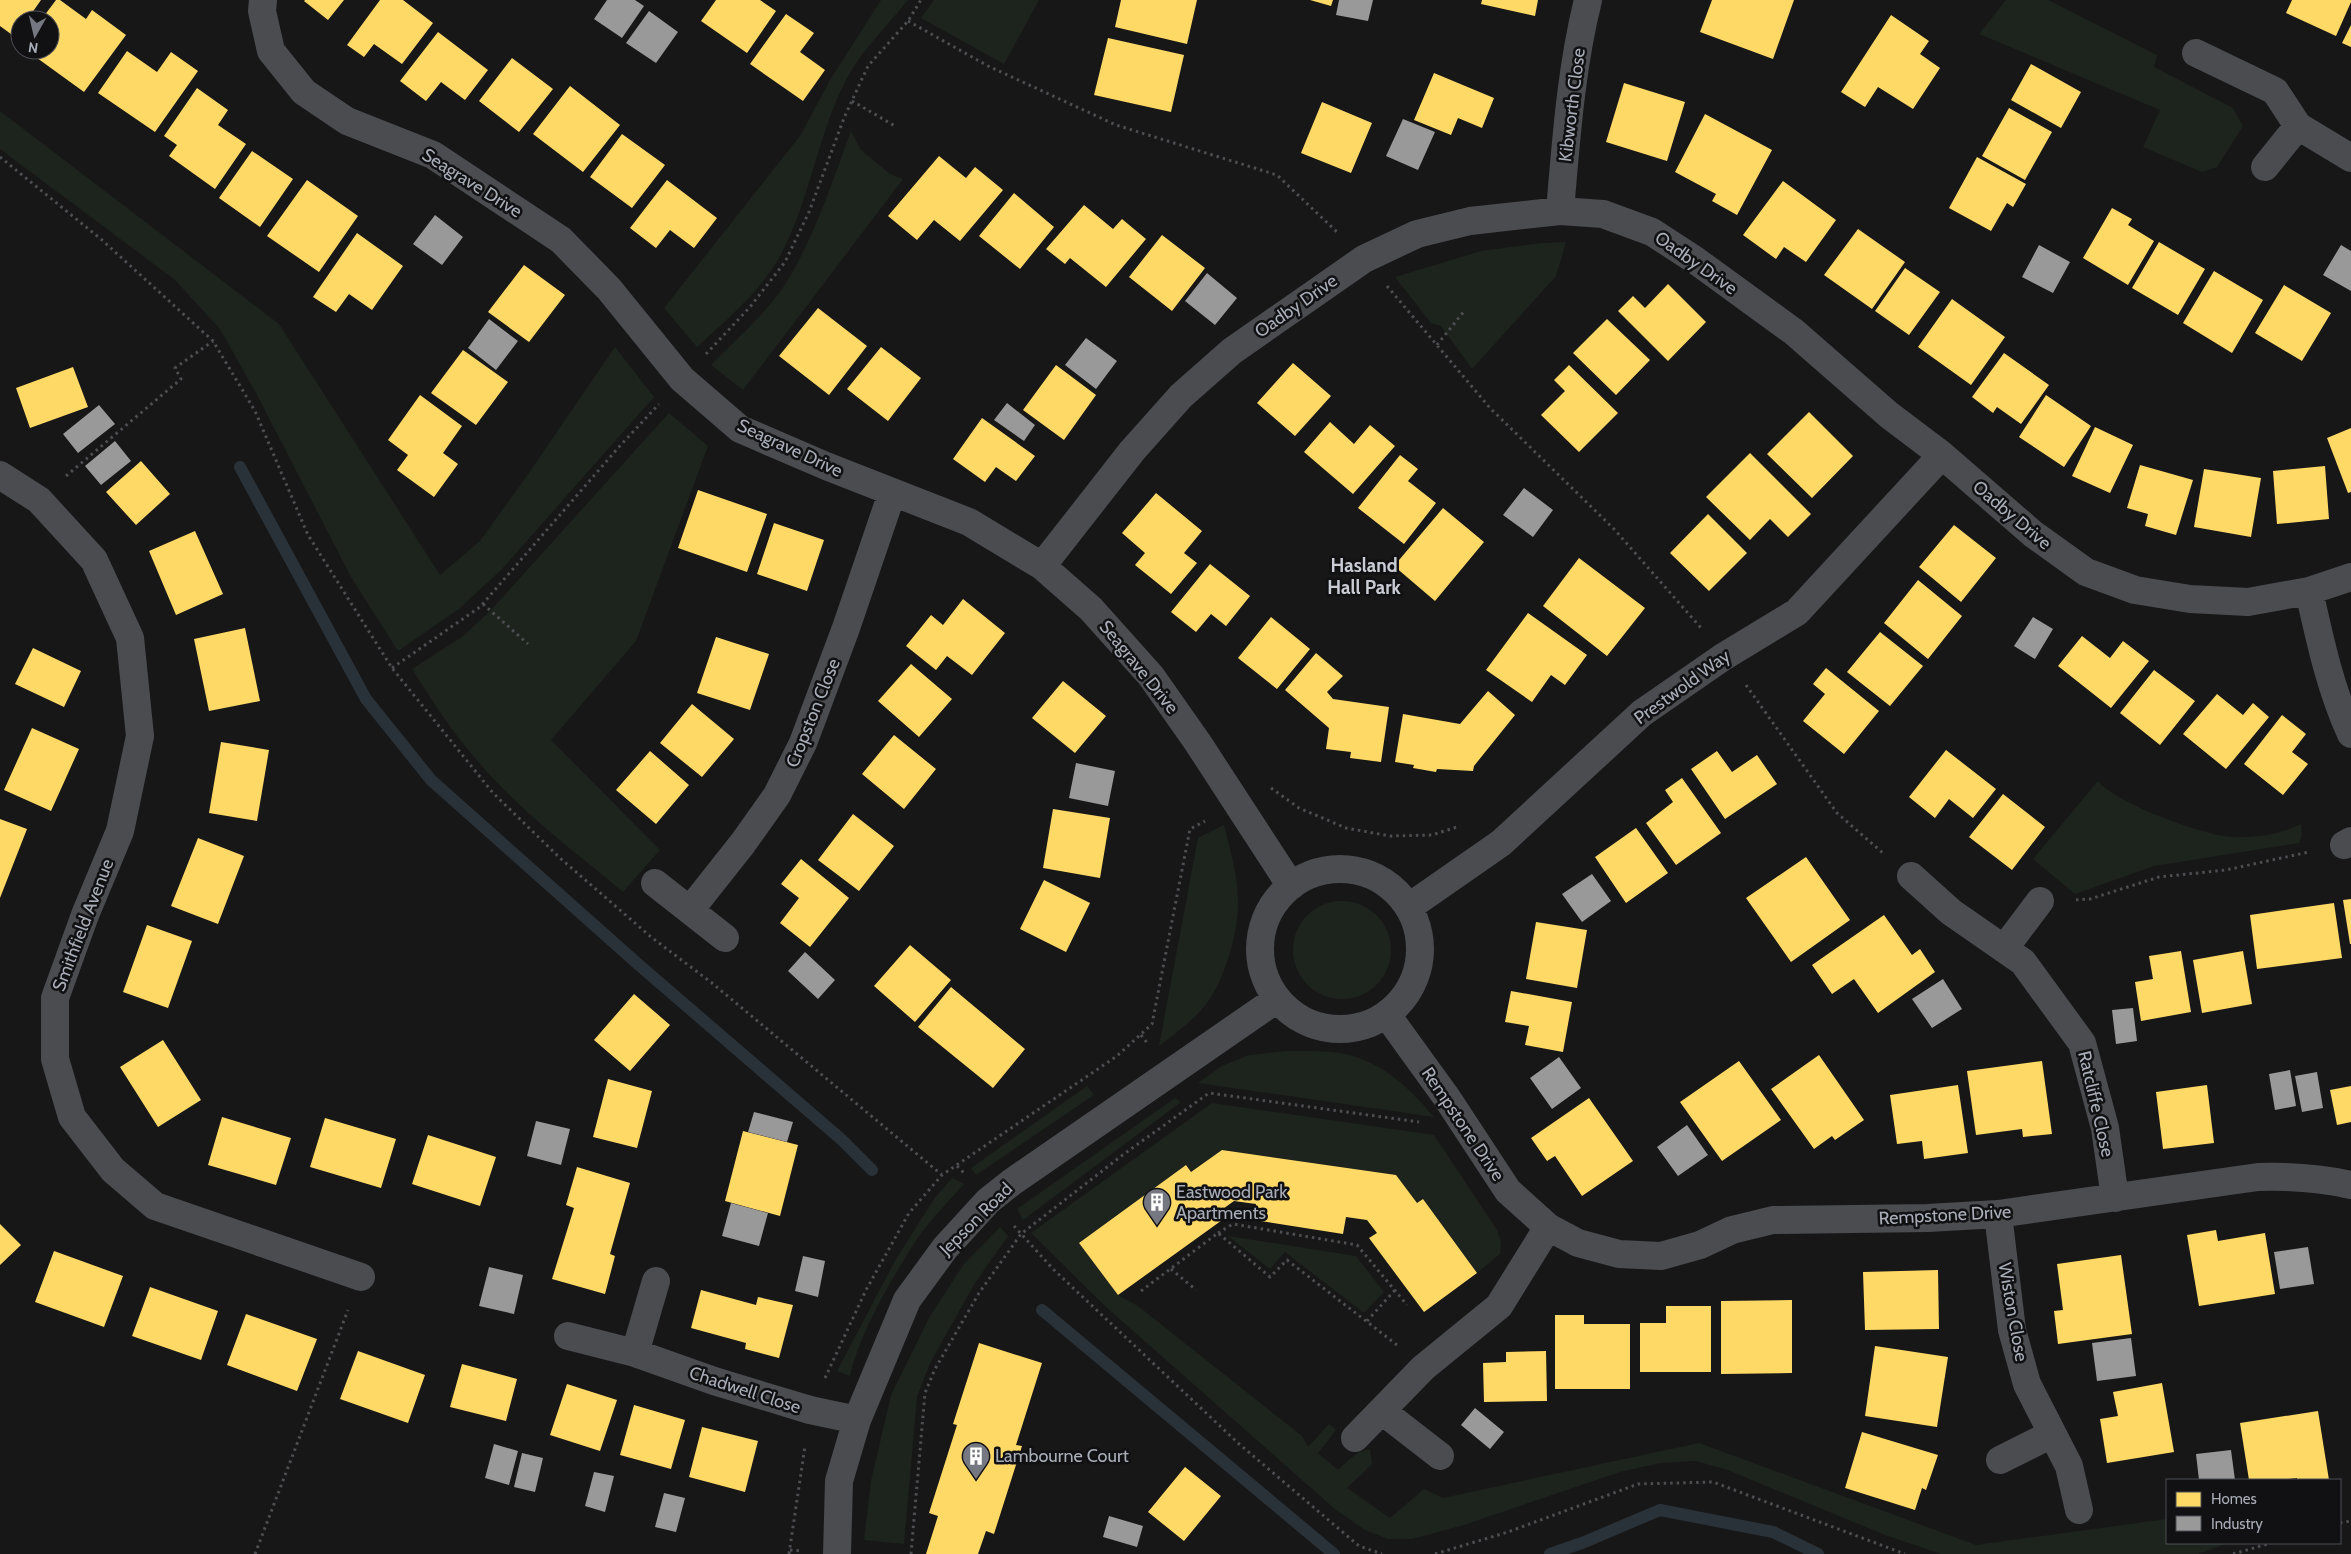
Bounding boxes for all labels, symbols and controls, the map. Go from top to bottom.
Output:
north arrow [10,10,60,60]
text: N [27,38,39,57]
street label: Kibworth Close [1554,47,1590,163]
street label: Seagrave Drive [418,144,526,222]
street label: Oadby Drive [1651,227,1741,299]
street label: Oadby Drive [1251,270,1341,342]
street label: Seagrave Drive [734,414,846,482]
street label: Oadby Drive [1968,476,2056,554]
district label: Hasland Hall Park [1327,554,1402,599]
street label: Seagrave Drive [1095,616,1183,718]
street label: Prestwold Way [1630,645,1734,729]
street label: Cropston Close [781,655,845,771]
street label: Smithfield Avenue [48,856,118,994]
street label: Ratcliffe Close [2073,1049,2119,1159]
street label: Rempstone Drive [1417,1063,1509,1185]
street label: Jepson Road [934,1178,1017,1261]
place label: Eastwood Park Apartments [1176,1181,1288,1224]
building icon: Eastwood Park Apartments [1142,1187,1172,1226]
street label: Rempstone Drive [1878,1201,2012,1229]
street label: Wiston Close [1993,1261,2033,1363]
street label: Chadwell Close [686,1362,804,1418]
building icon: Lambourne Court [961,1441,991,1480]
place label: Lambourne Court [995,1445,1129,1467]
legend [2166,1479,2341,1544]
text: Homes [2211,1490,2257,1508]
text: Industry [2211,1515,2263,1533]

